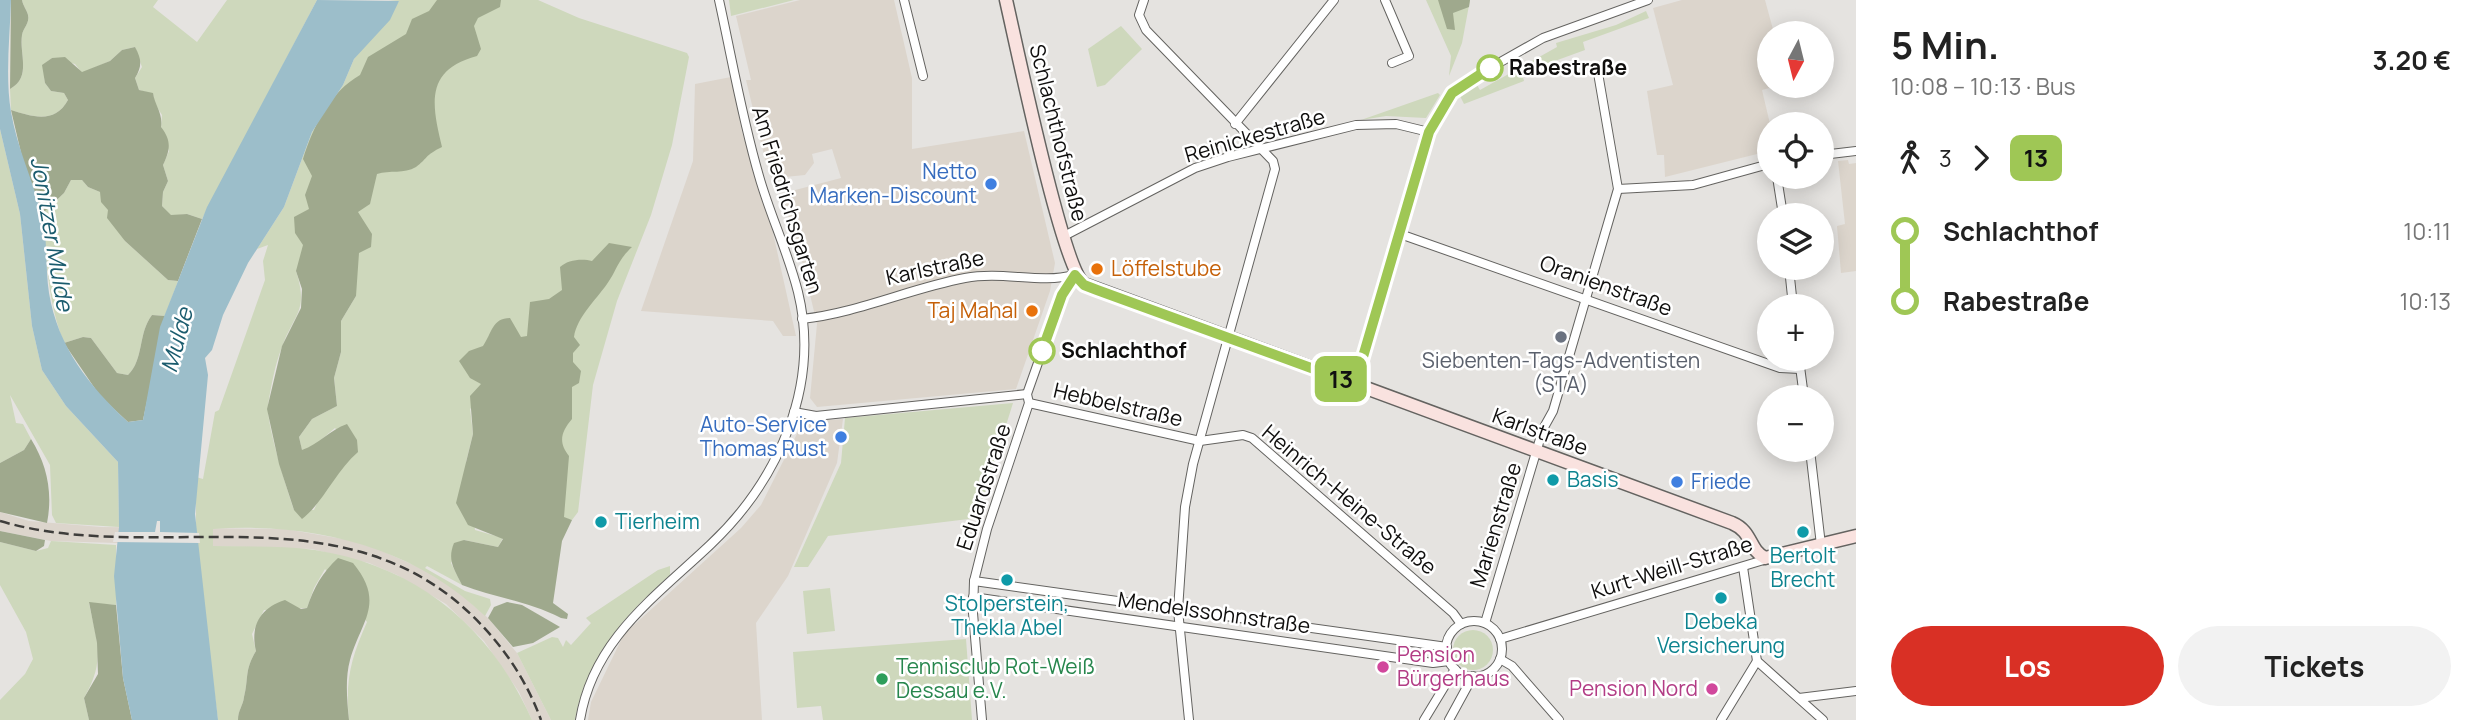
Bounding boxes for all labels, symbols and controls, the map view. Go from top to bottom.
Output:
text: 5 Min. [1891,18,1999,70]
north arrow [1757,21,1834,98]
map controls [1757,21,1834,462]
street label: Schlachthofstraße [1023,41,1095,224]
text: 3.20 € [2372,42,2451,78]
place label: Rabestraße [1509,53,1627,81]
marker: Rabestraße [1477,55,1503,81]
text: 10:08 – 10:13 · Bus [1891,70,2076,102]
street label: Am Friedrichsgarten [746,102,830,297]
street label: Reinickestraße [1181,102,1328,168]
button: locate [1757,112,1834,189]
icon: walk [1891,139,1929,177]
icon: forward [1962,139,2000,177]
text: 13 [2024,141,2048,174]
text: 3 [1939,142,1952,174]
water label: Jonitzer Mulde [24,154,83,315]
place label: Netto Marken-Discount [810,157,977,209]
marker: Netto Marken-Discount [983,176,999,192]
button: layers [1757,203,1834,280]
text: Schlachthof [1943,213,2098,249]
text: 10:11 [2403,215,2451,247]
street label: Karlstraße [883,243,986,291]
street label: Oranienstraße [1536,248,1676,322]
place label: Löffelstube [1111,254,1221,282]
marker: Löffelstube [1089,261,1105,277]
text: Rabestraße [1943,283,2089,319]
text: 10:13 [2399,285,2451,317]
button: + [1757,294,1834,371]
place label: Taj Mahal [927,296,1018,324]
water label: Mulde [152,302,200,375]
marker: Taj Mahal [1024,303,1040,319]
marker: Siebenten-Tags-Adventisten (STA) [1553,329,1569,345]
place label: Schlachthof [1061,336,1186,364]
marker: Schlachthof [1029,338,1055,364]
place label: Siebenten-Tags-Adventisten (STA) [1422,346,1700,398]
line badge: 13 [1310,356,1372,402]
text: 13 [1329,362,1353,395]
street label: Hebbelstraße [1051,376,1186,432]
button: − [1757,385,1834,462]
street label: Karlstraße [1489,401,1592,461]
place label: Auto-Service Thomas Rust [700,410,827,462]
street label: Heinrich-Heine-Straße [1257,418,1443,580]
street label: Eduardstraße [949,420,1017,554]
marker: Auto-Service Thomas Rust [833,429,849,445]
street label: Marienstraße [1463,459,1527,591]
place label: Basis [1567,465,1619,493]
place label: Friede [1691,467,1751,495]
marker: Basis [1545,472,1561,488]
marker: Friede [1669,474,1685,490]
place label: Tierheim [615,507,700,535]
marker: Tierheim [593,514,609,530]
marker: Bertolt Brecht [1795,524,1811,540]
street label: Kurt-Weill-Straße [1588,529,1756,605]
place label: Bertolt Brecht [1770,541,1836,593]
marker: Stolperstein, Thekla Abel [999,572,1015,588]
street label: Mendelssohnstraße [1116,585,1312,639]
place label: Stolperstein, Thekla Abel [945,589,1069,641]
marker: Debeka Versicherung [1713,590,1729,606]
place label: Debeka Versicherung [1657,607,1785,659]
button: Los [1891,626,2164,706]
button: Tickets [2178,626,2451,706]
place label: Pension Bürgerhaus [1397,640,1509,692]
place label: Tennisclub Rot-Weiß Dessau e.V. [896,652,1095,704]
marker: Pension Bürgerhaus [1375,659,1391,675]
marker: Tennisclub Rot-Weiß Dessau e.V. [874,671,890,687]
place label: Pension Nord [1569,674,1698,702]
marker: Pension Nord [1704,681,1720,697]

